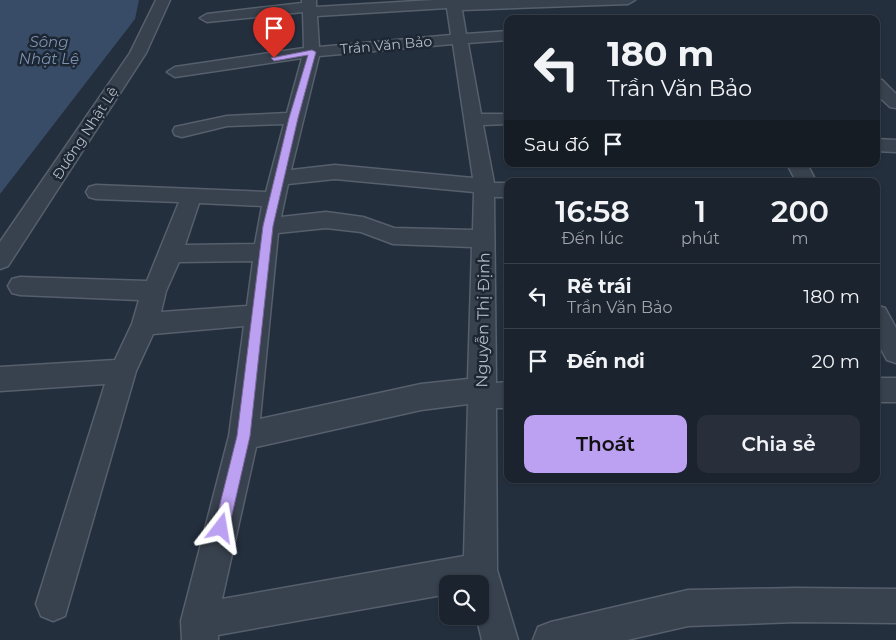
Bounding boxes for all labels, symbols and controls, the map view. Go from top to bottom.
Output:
pin [253,7,295,58]
icon: arrive [260,14,288,42]
water label: Sông Nhật Lệ [19,32,79,68]
street label: Trần Văn Bảo [339,32,433,58]
text: 180 m [607,32,714,75]
icon: left [524,35,589,100]
text: Trần Văn Bảo [607,75,752,102]
street label: Đường Nhật Lệ [48,83,122,183]
icon: arrive [599,130,627,158]
text: Sau đó [524,133,589,156]
text: 16:58 [555,193,630,230]
text: 1 [695,193,706,230]
text: 200 [771,193,829,230]
text: Đến lúc [561,229,623,248]
text: phút [681,229,720,248]
text: m [791,229,808,248]
street label: Nguyễn Thị Định [472,252,494,388]
text: Rẽ trái [567,275,632,298]
icon: left [524,282,552,310]
text: 180 m [803,285,860,308]
text: Trần Văn Bảo [567,298,672,317]
icon: arrive [524,347,552,375]
text: Đến nơi [567,350,645,373]
text: 20 m [812,350,860,373]
button: Thoát [524,415,687,473]
button: Chia sẻ [697,415,860,473]
position arrow [194,501,246,553]
map controls [439,575,489,625]
button: search [439,575,489,625]

